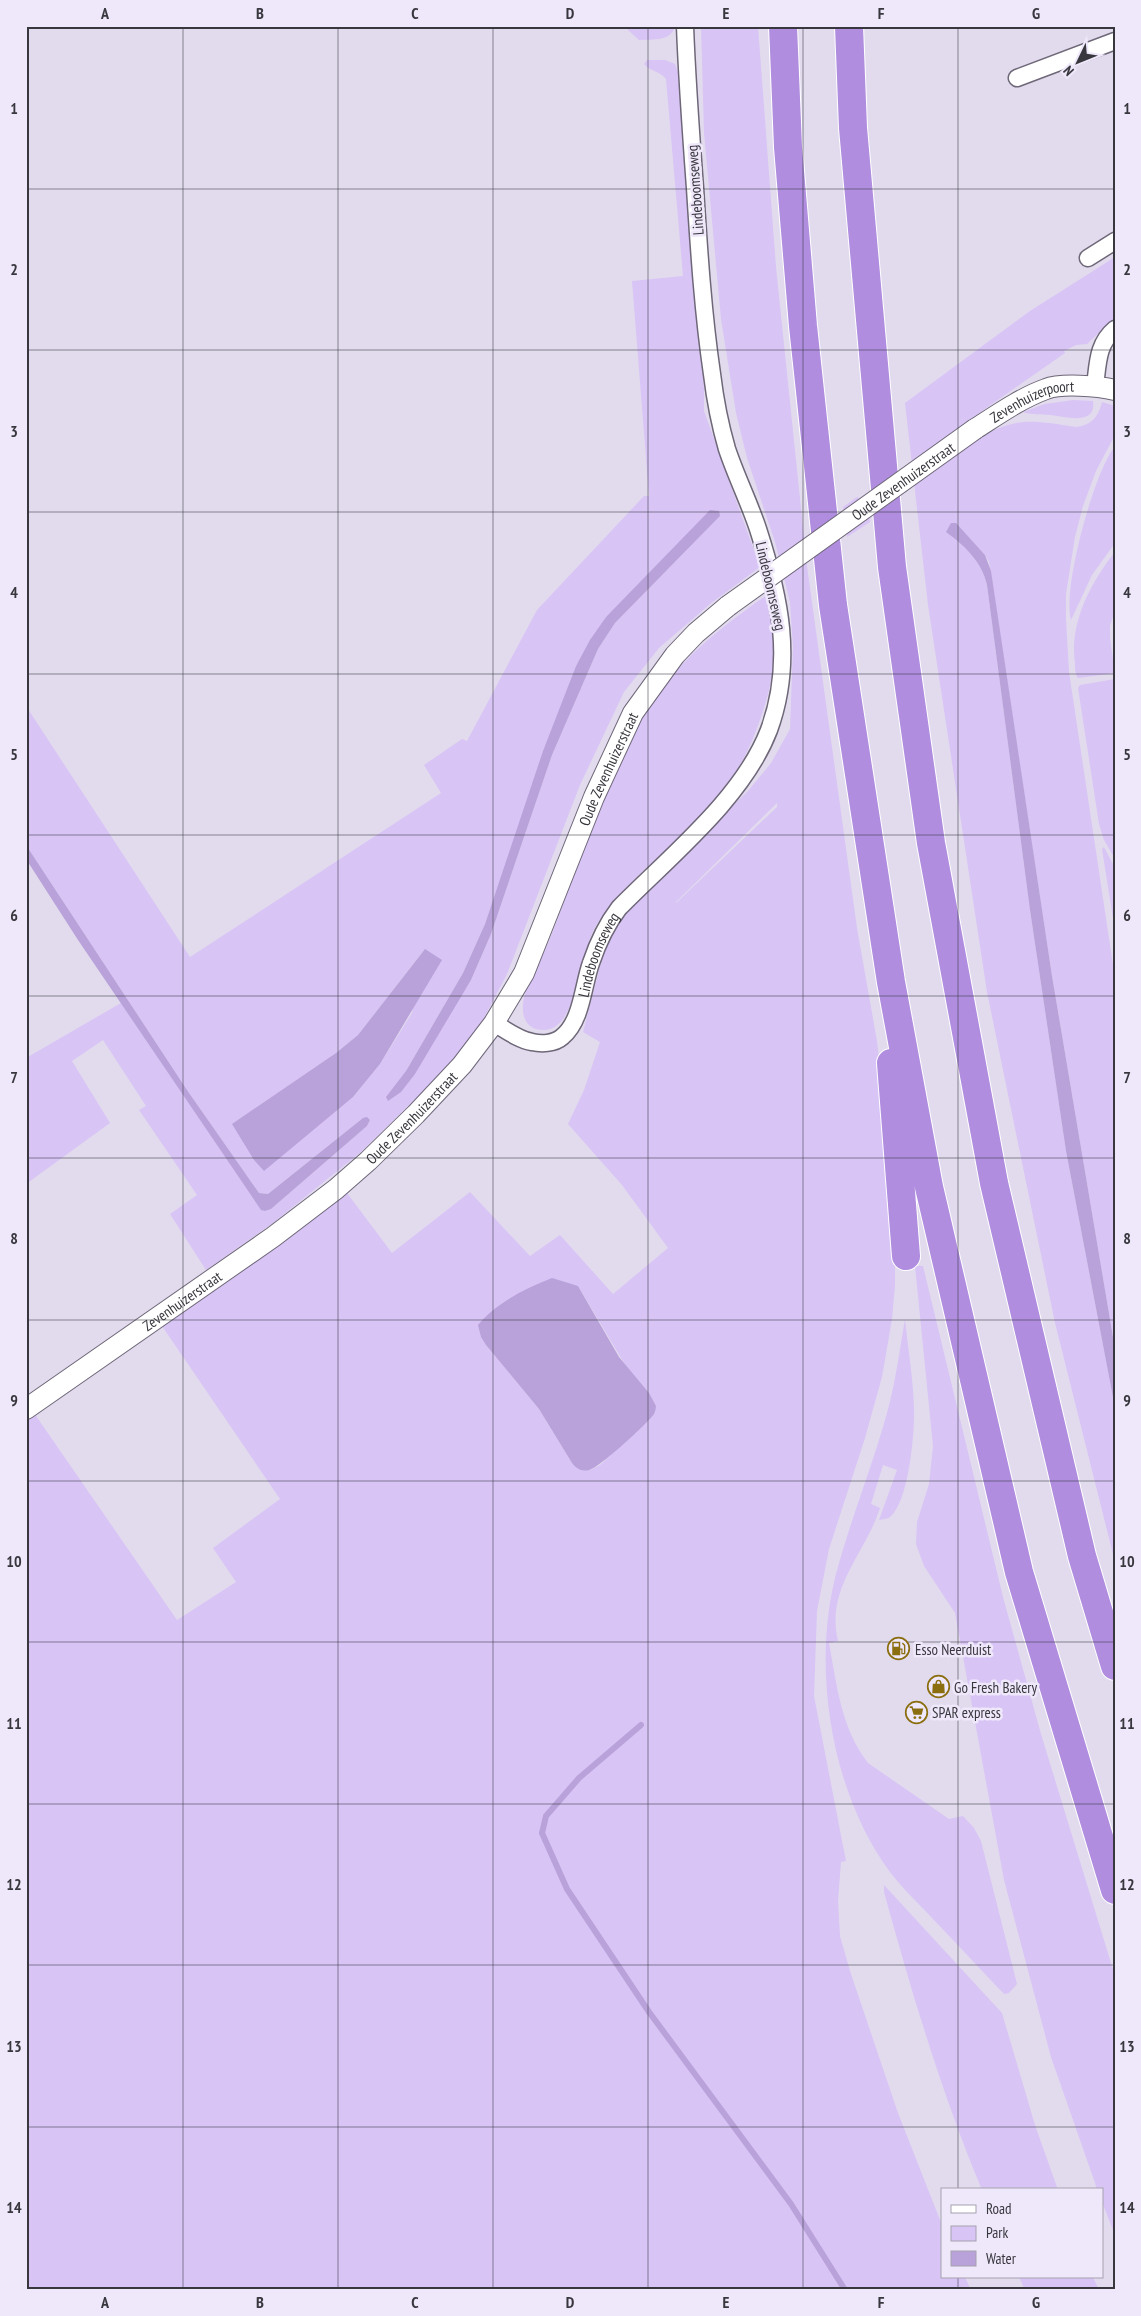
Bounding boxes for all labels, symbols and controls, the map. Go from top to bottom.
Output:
text: A [100,3,110,23]
text: B [256,3,264,23]
text: C [411,3,419,23]
text: D [566,3,575,23]
text: E [723,3,730,23]
text: F [878,3,885,23]
text: G [1032,3,1040,23]
north arrow [1054,38,1104,88]
text: N [1059,62,1078,80]
text: 1 [10,98,18,118]
text: 1 [1123,98,1131,118]
street label: Lindeboomseweg [682,144,708,236]
text: 2 [10,259,18,279]
text: 2 [1123,259,1131,279]
street label: Zevenhuizerpoort [986,376,1074,426]
text: 3 [10,421,18,441]
text: 3 [1123,421,1131,441]
street label: Oude Zevenhuizerstraat [847,437,958,524]
street label: Lindeboomseweg [752,540,790,632]
text: 4 [10,582,18,602]
text: 4 [1123,582,1131,602]
street label: Oude Zevenhuizerstraat [574,709,642,828]
text: 5 [10,744,18,764]
text: 5 [1123,744,1131,764]
text: 6 [10,905,18,925]
text: 6 [1123,905,1131,925]
street label: Lindeboomseweg [573,908,623,999]
text: 7 [10,1067,18,1087]
street label: Oude Zevenhuizerstraat [361,1067,461,1168]
text: 7 [1123,1067,1131,1087]
text: 8 [10,1228,18,1248]
text: 8 [1123,1228,1131,1248]
street label: Zevenhuizerstraat [139,1266,225,1335]
text: 9 [10,1390,18,1410]
text: 9 [1123,1390,1131,1410]
text: 10 [6,1551,22,1571]
text: 10 [1119,1551,1135,1571]
fuel station icon: Esso Neerduist [887,1637,911,1661]
place label: Esso Neerduist [915,1640,991,1659]
shop icon: Go Fresh Bakery [926,1675,950,1699]
place label: Go Fresh Bakery [954,1678,1037,1697]
supermarket icon: SPAR express [904,1700,928,1724]
place label: SPAR express [932,1703,1001,1722]
text: 11 [6,1713,22,1733]
text: 11 [1119,1713,1135,1733]
text: 12 [6,1874,22,1894]
text: 12 [1119,1874,1135,1894]
text: 13 [6,2036,22,2056]
text: 13 [1119,2036,1135,2056]
legend [941,2188,1104,2278]
text: 14 [6,2197,22,2217]
text: 14 [1119,2197,1135,2217]
text: Road [986,2199,1012,2218]
text: Park [986,2223,1008,2242]
text: Water [986,2249,1017,2268]
text: A [100,2292,110,2312]
text: B [256,2292,264,2312]
text: C [411,2292,419,2312]
text: D [566,2292,575,2312]
text: E [723,2292,730,2312]
text: F [878,2292,885,2312]
text: G [1032,2292,1040,2312]

